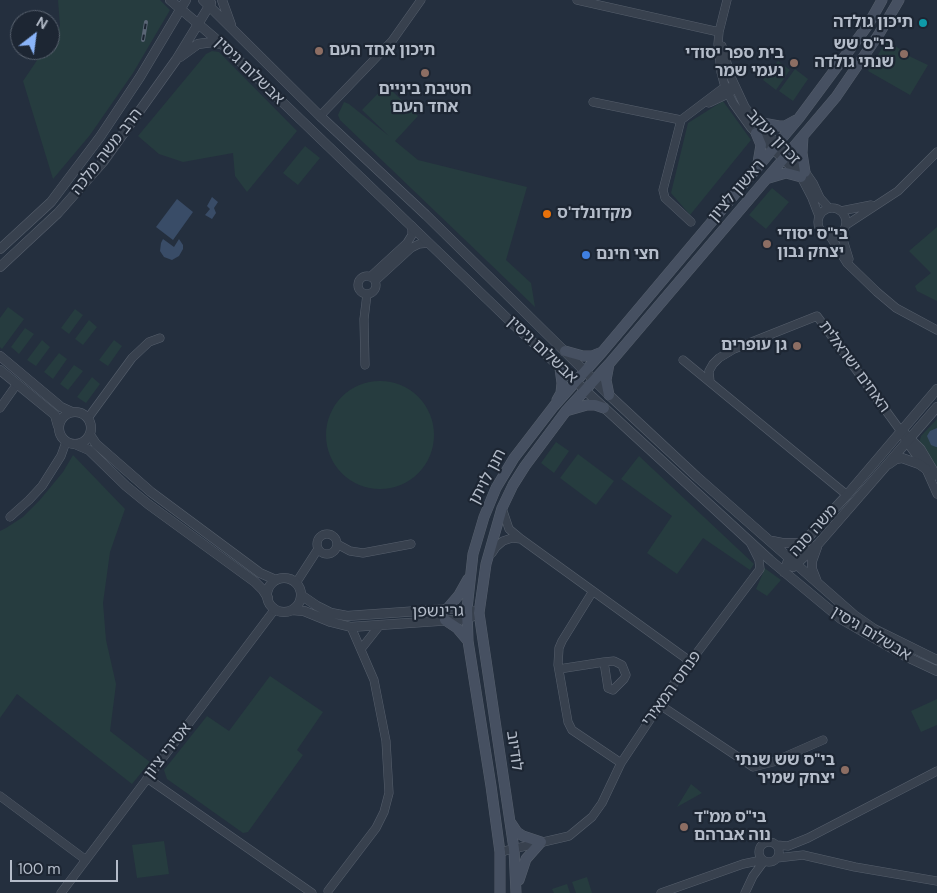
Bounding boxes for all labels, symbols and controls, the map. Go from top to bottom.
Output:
north arrow [10,10,60,60]
text: N [33,13,51,33]
place label: תיכון גולדה [833,13,913,33]
marker: תיכון גולדה [917,17,929,29]
street label: אבשלום גיסין [210,33,288,109]
place label: בי"ס שש שנתי גולדה [814,35,894,73]
place label: תיכון אחד העם [329,41,435,61]
place label: בית ספר יסודי נעמי שמר [685,44,784,82]
marker: תיכון אחד העם [313,45,325,57]
marker: בי"ס שש שנתי גולדה [898,48,910,60]
marker: בית ספר יסודי נעמי שמר [788,57,800,69]
marker: חטיבת ביניים אחד העם [419,67,431,79]
place label: חטיבת ביניים אחד העם [378,80,472,118]
street label: הרב משה מלכה [67,105,147,199]
street label: זכרון יעקב [742,105,804,169]
street label: ראשון לציון [705,156,769,226]
place label: מקדונלד'ס [557,204,632,224]
marker: מקדונלד'ס [541,208,553,220]
place label: בי"ס יסודי יצחק נבון [777,225,848,263]
marker: בי"ס יסודי יצחק נבון [761,238,773,250]
place label: חצי חינם [596,245,659,265]
marker: חצי חינם [580,249,592,261]
street label: אבשלום גיסין [503,312,581,388]
street label: האחים ישראלית [814,317,894,417]
place label: גן עופרים [721,336,787,356]
marker: גן עופרים [791,340,803,352]
street label: חנן לויתן [465,446,511,508]
street label: משה סנה [786,501,842,561]
street label: גרינשפן [412,602,464,622]
street label: אבשלום גיסין [828,603,914,665]
street label: פנחס המאירי [638,647,706,731]
street label: אסירי ציון [140,719,196,783]
street label: לודיוב [502,730,526,772]
place label: בי"ס שש שנתי יצחק שמיר [735,751,835,789]
marker: בי"ס שש שנתי יצחק שמיר [839,764,851,776]
place label: בי"ס ממ"ד נוה אברהם [694,808,771,846]
marker: בי"ס ממ"ד נוה אברהם [678,821,690,833]
scale bar [12,850,120,882]
text: 100 m [18,859,61,879]

